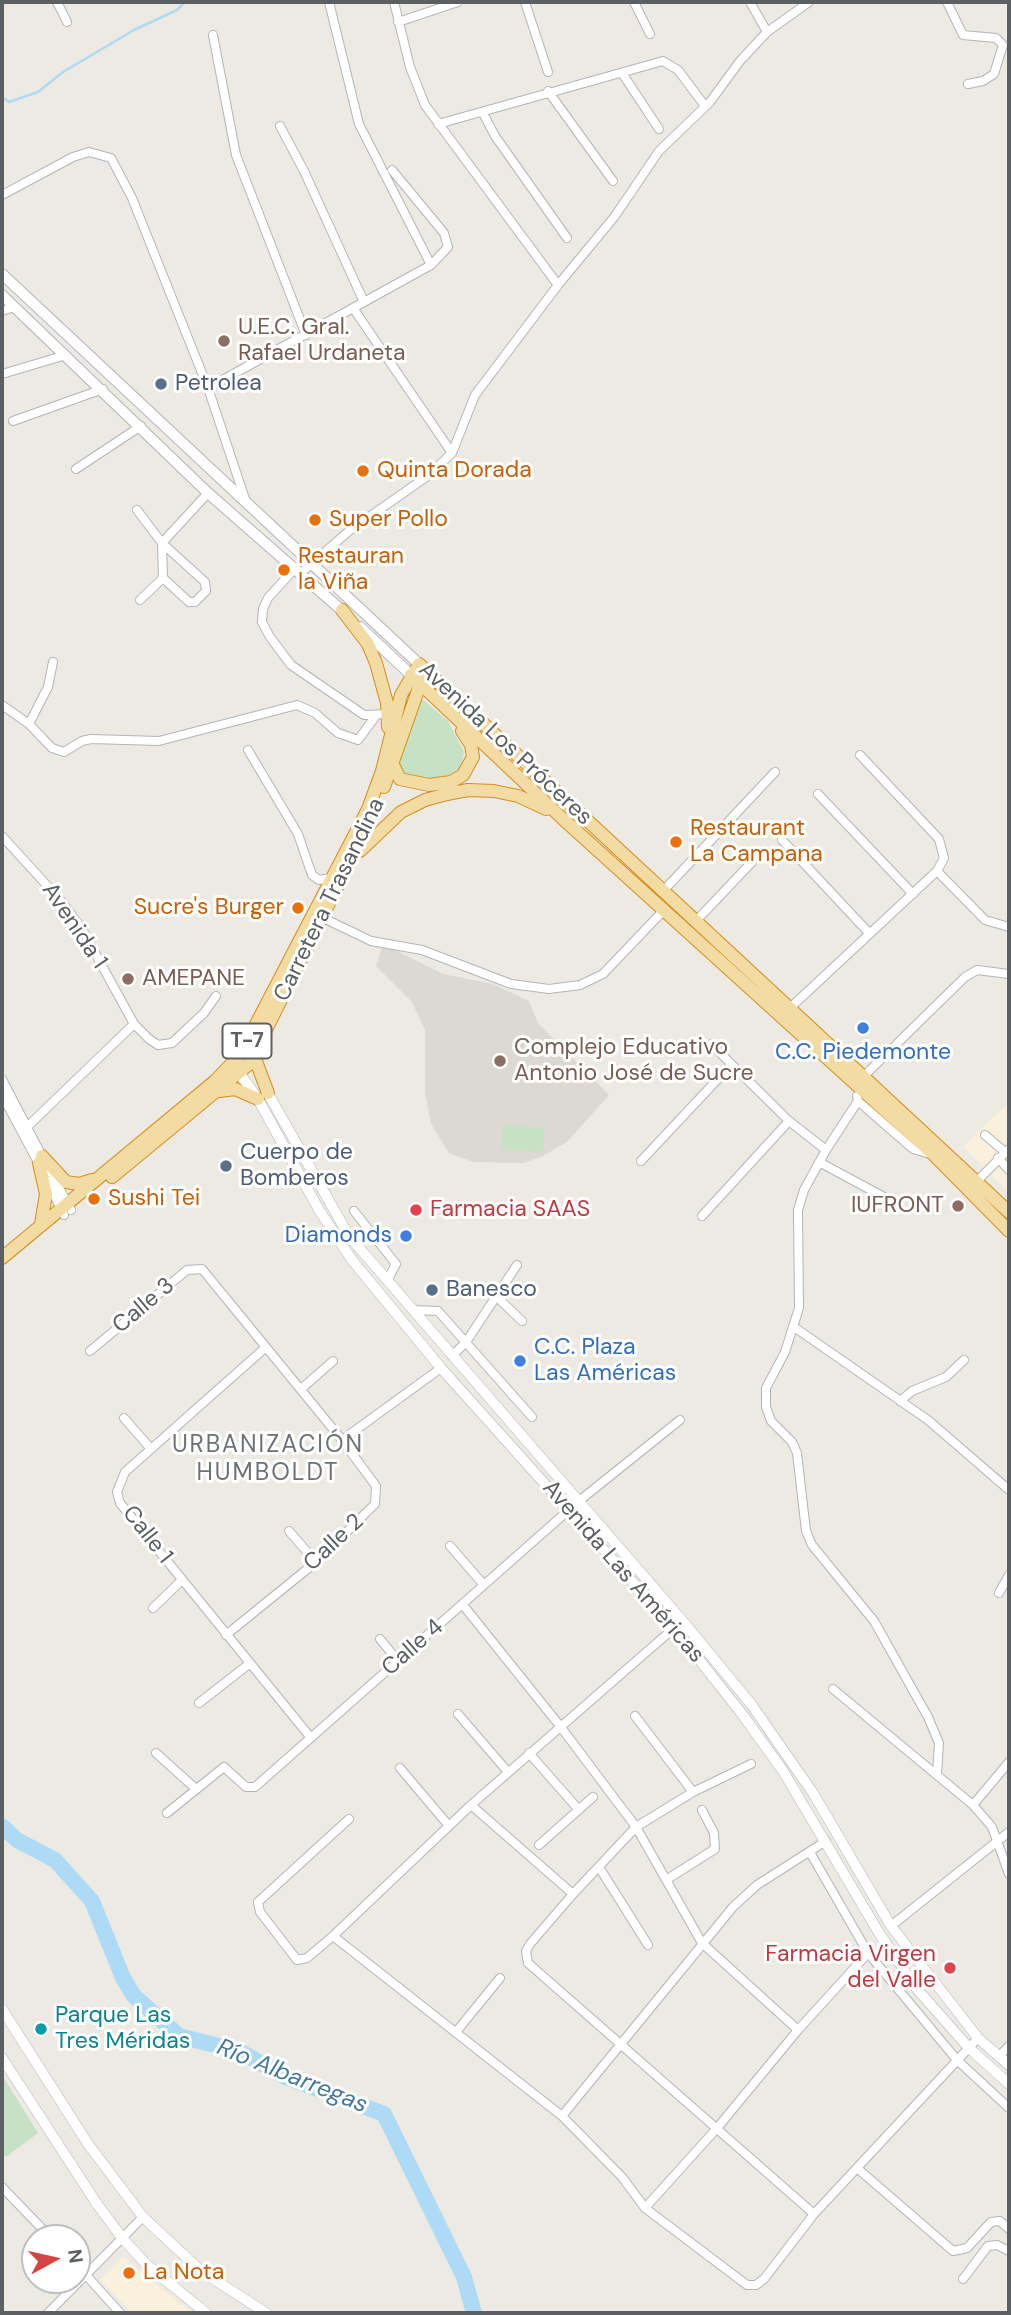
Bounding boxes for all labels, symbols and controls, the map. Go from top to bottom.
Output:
place label: U.E.C. Gral. Rafael Urdaneta [238,314,406,368]
marker: U.E.C. Gral. Rafael Urdaneta [216,333,232,349]
place label: Petrolea [175,370,262,398]
marker: Petrolea [153,376,169,392]
place label: Quinta Dorada [377,457,532,485]
marker: Quinta Dorada [355,463,371,479]
place label: Super Pollo [329,506,448,534]
marker: Super Pollo [307,512,323,528]
place label: Restauran la Viña [298,543,404,597]
marker: Restauran la Viña [276,562,292,578]
street label: Avenida Los Próceres [412,656,598,832]
street label: Carretera Trasandina [269,794,391,1006]
place label: Restaurant La Campana [690,815,823,869]
marker: Restaurant La Campana [668,834,684,850]
street label: Avenida 1 [35,878,113,974]
place label: Sucre's Burger [134,894,284,922]
marker: Sucre's Burger [290,900,306,916]
place label: AMEPANE [142,965,245,993]
marker: AMEPANE [120,971,136,987]
marker: C.C. Piedemonte [855,1020,871,1036]
road number: T-7 [222,1024,272,1058]
place label: Complejo Educativo Antonio José de Sucre [514,1034,754,1088]
place label: C.C. Piedemonte [775,1039,951,1067]
marker: Complejo Educativo Antonio José de Sucre [492,1053,508,1069]
place label: Cuerpo de Bomberos [240,1139,353,1193]
marker: Cuerpo de Bomberos [218,1158,234,1174]
place label: Sushi Tei [108,1185,200,1213]
marker: Sushi Tei [86,1191,102,1207]
place label: IUFRONT [851,1192,944,1220]
place label: Farmacia SAAS [430,1196,590,1224]
marker: IUFRONT [950,1198,966,1214]
marker: Farmacia SAAS [408,1202,424,1218]
place label: Diamonds [285,1222,392,1250]
marker: Diamonds [398,1228,414,1244]
street label: Calle 3 [108,1272,180,1340]
place label: Banesco [446,1276,537,1304]
marker: Banesco [424,1282,440,1298]
place label: C.C. Plaza Las Américas [534,1334,676,1388]
marker: C.C. Plaza Las Américas [512,1353,528,1369]
district label: URBANIZACIÓN HUMBOLDT [173,1432,363,1488]
street label: Avenida Las Américas [536,1475,710,1669]
street label: Calle 1 [116,1501,178,1569]
street label: Calle 2 [298,1508,370,1578]
street label: Calle 4 [377,1614,449,1682]
place label: Farmacia Virgen del Valle [765,1941,936,1995]
marker: Farmacia Virgen del Valle [942,1960,958,1976]
place label: Parque Las Tres Méridas [55,2002,190,2056]
marker: Parque Las Tres Méridas [33,2021,49,2037]
water label: Río Albarregas [212,2034,372,2120]
north arrow [21,2224,91,2294]
text: N [62,2248,89,2265]
place label: La Nota [143,2259,224,2287]
marker: La Nota [121,2265,137,2281]

